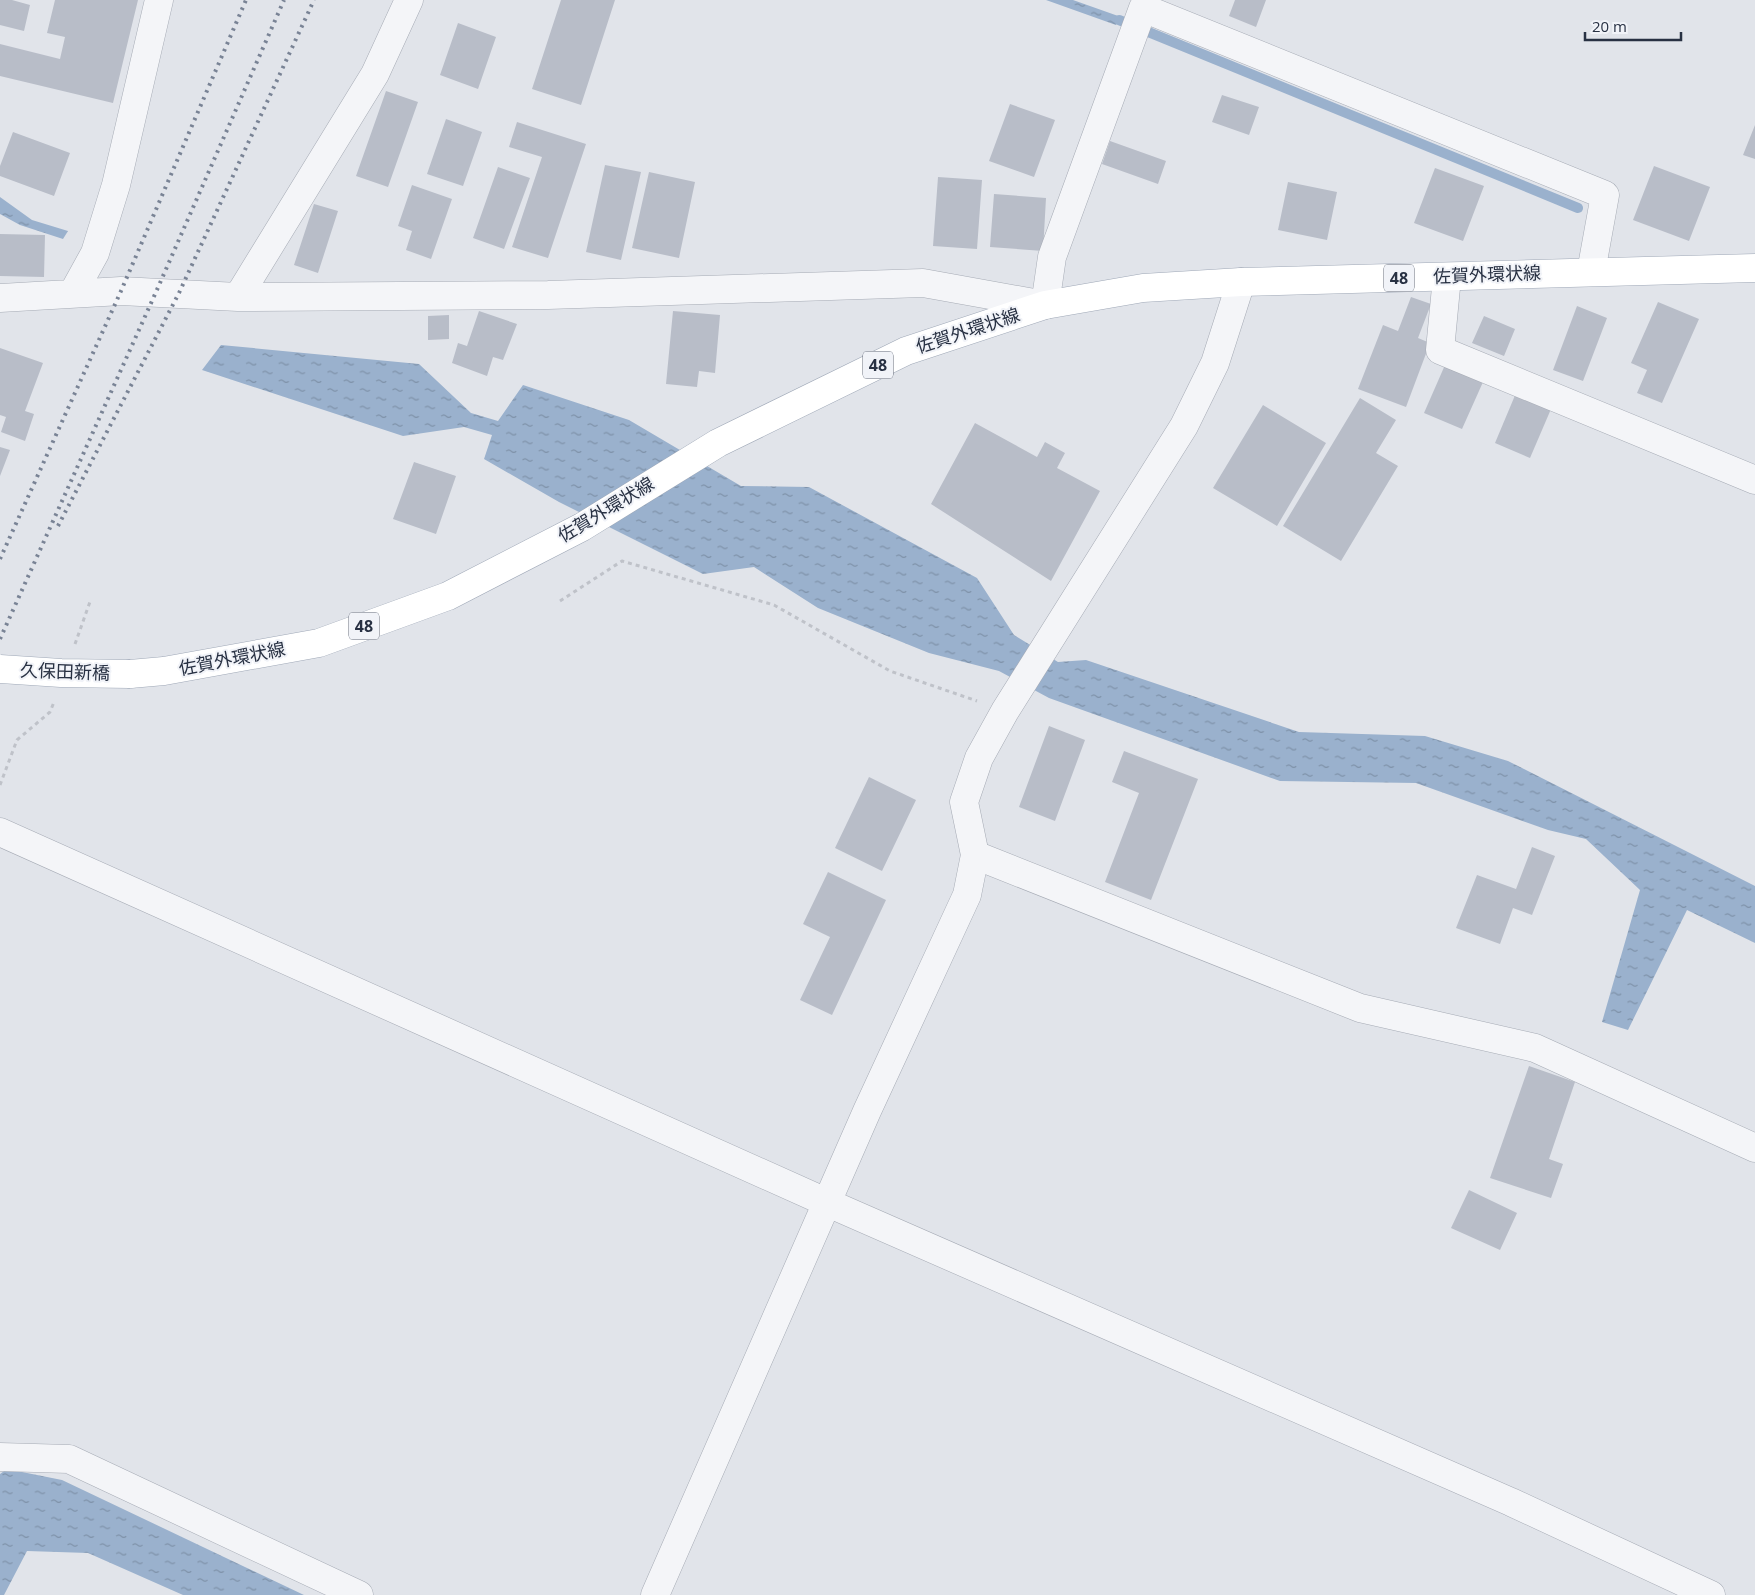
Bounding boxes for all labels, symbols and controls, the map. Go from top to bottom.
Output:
scale bar [1585,10,1681,42]
text: 20 m [1592,16,1627,36]
street label: 佐賀外環状線 [1433,260,1541,288]
road number: 48 [1384,264,1414,292]
street label: 佐賀外環状線 [913,302,1023,358]
road number: 48 [863,352,893,378]
street label: 佐賀外環状線 [553,471,658,547]
road number: 48 [349,612,379,640]
street label: 佐賀外環状線 [177,636,287,680]
street label: 久保田新橋 [20,657,110,685]

